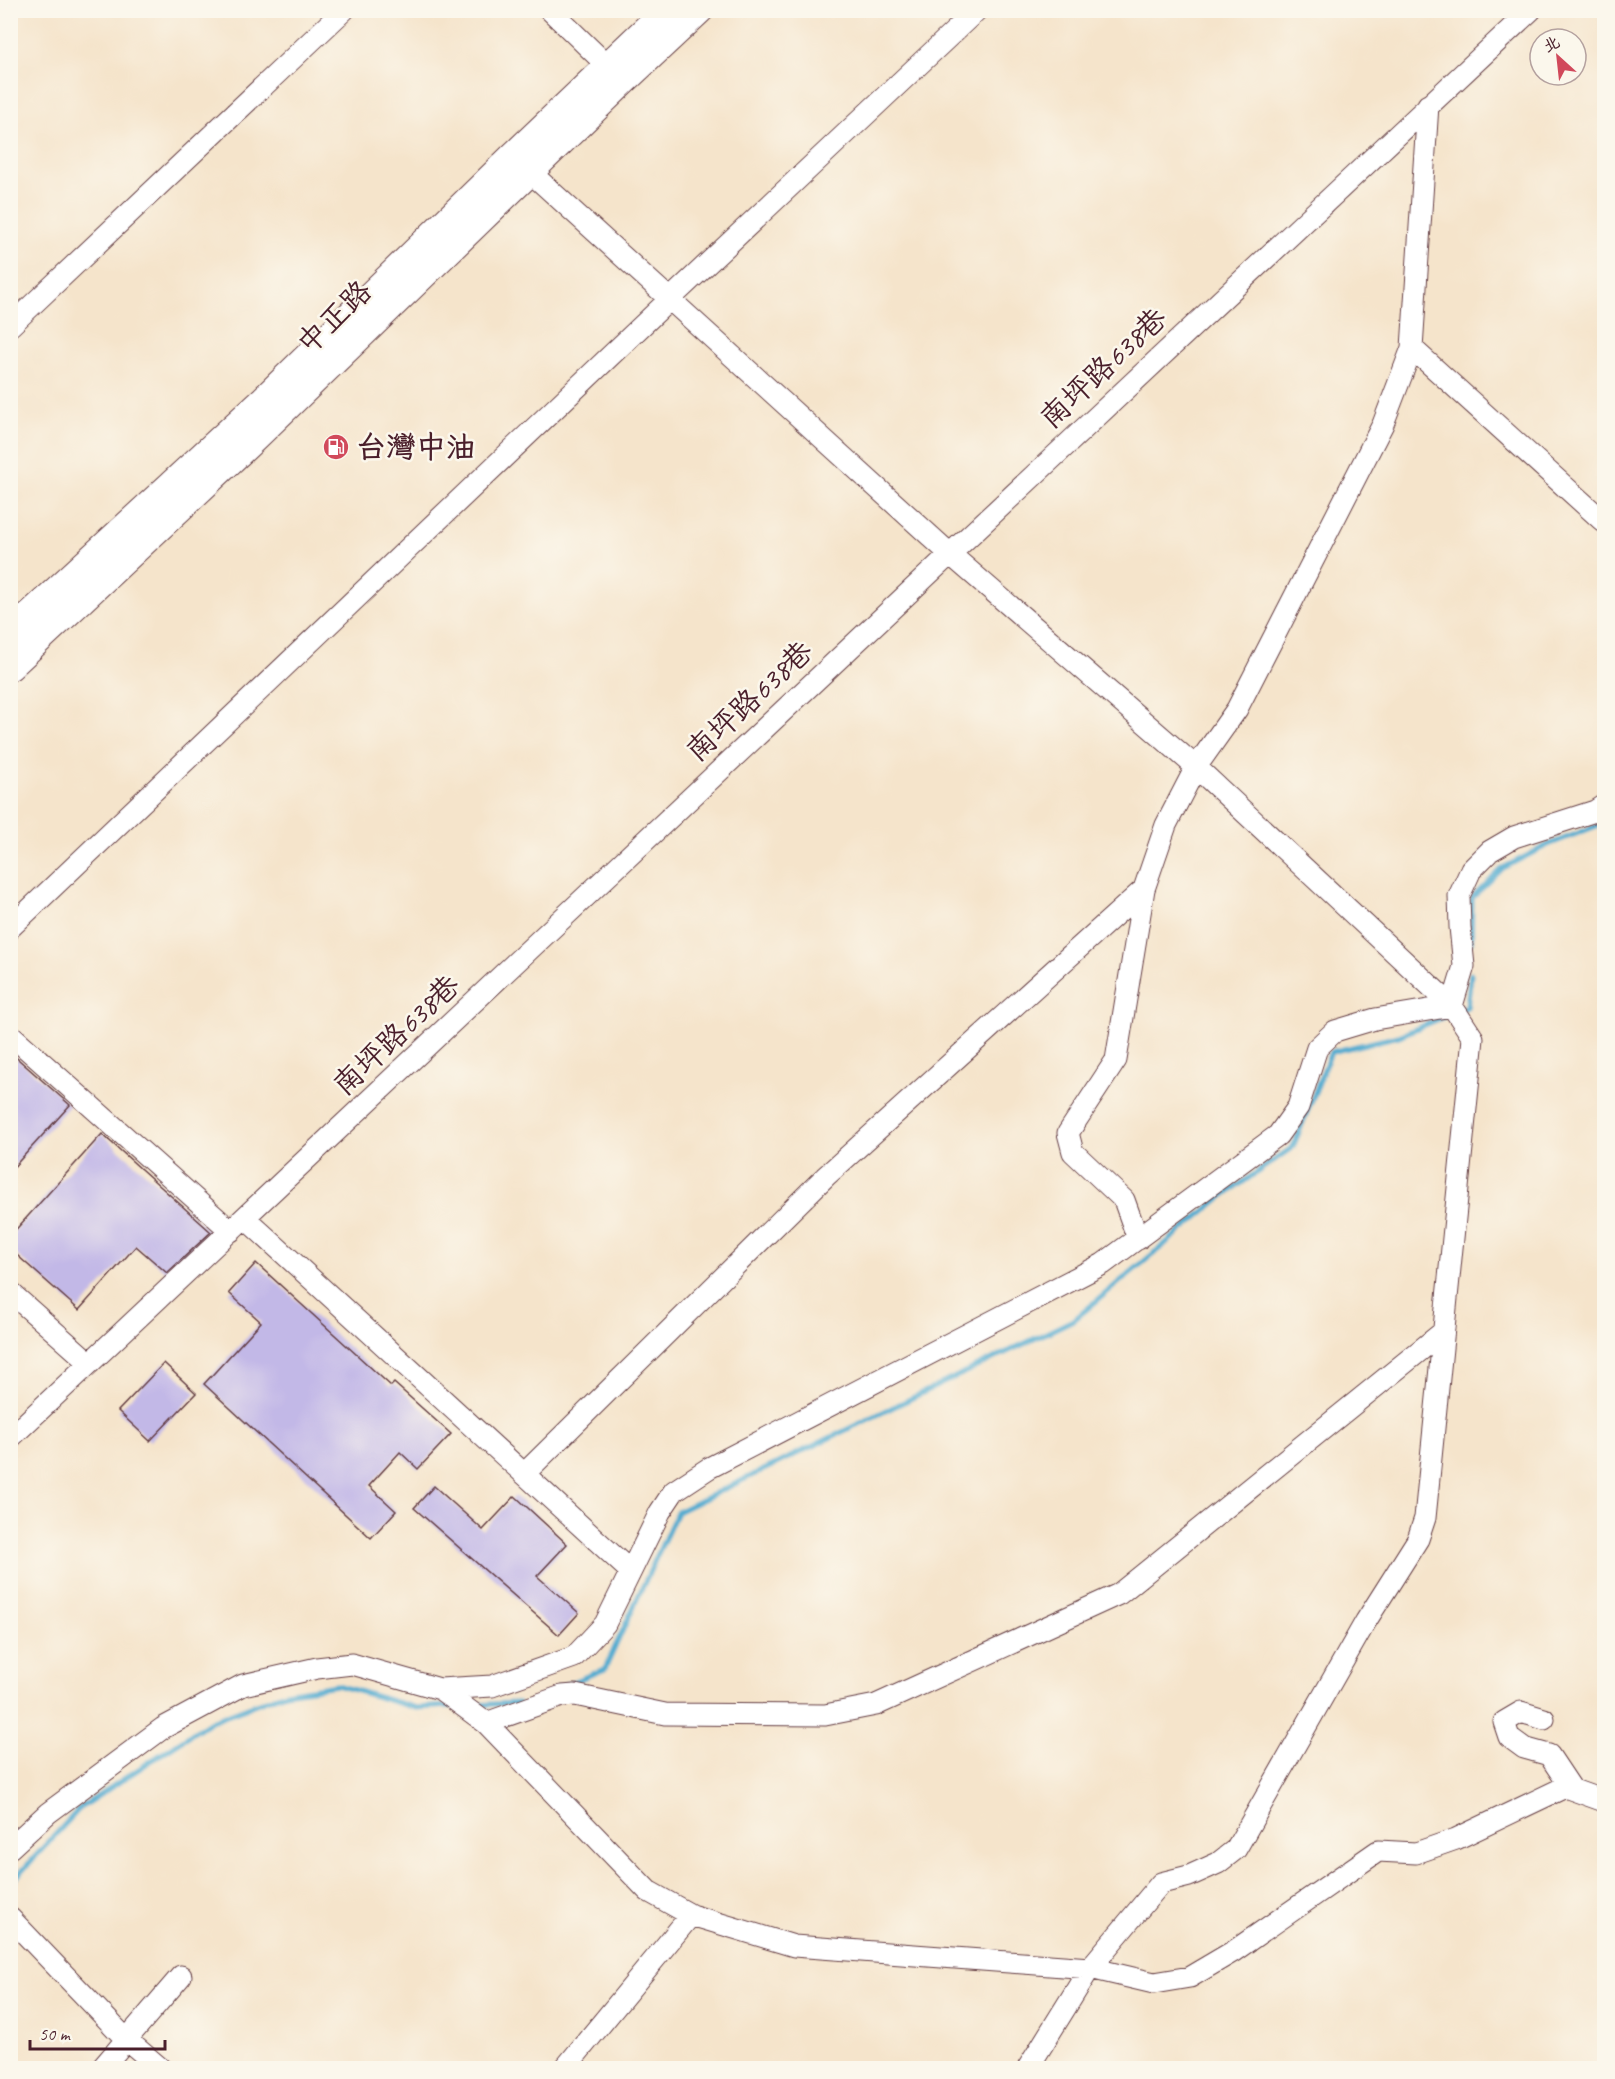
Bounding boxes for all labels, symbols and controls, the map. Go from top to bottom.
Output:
north arrow [1528,27,1588,87]
text: 北 [1540,32,1563,57]
street label: 中正路 [288,272,380,362]
street label: 南坪路638巷 [1031,299,1175,437]
place label: 台灣中油 [356,428,476,466]
fuel station icon: 台灣中油 [321,432,351,462]
street label: 南坪路638巷 [677,632,821,770]
street label: 南坪路638巷 [324,966,468,1104]
scale bar [30,2013,165,2051]
text: 50 m [39,2023,72,2045]

